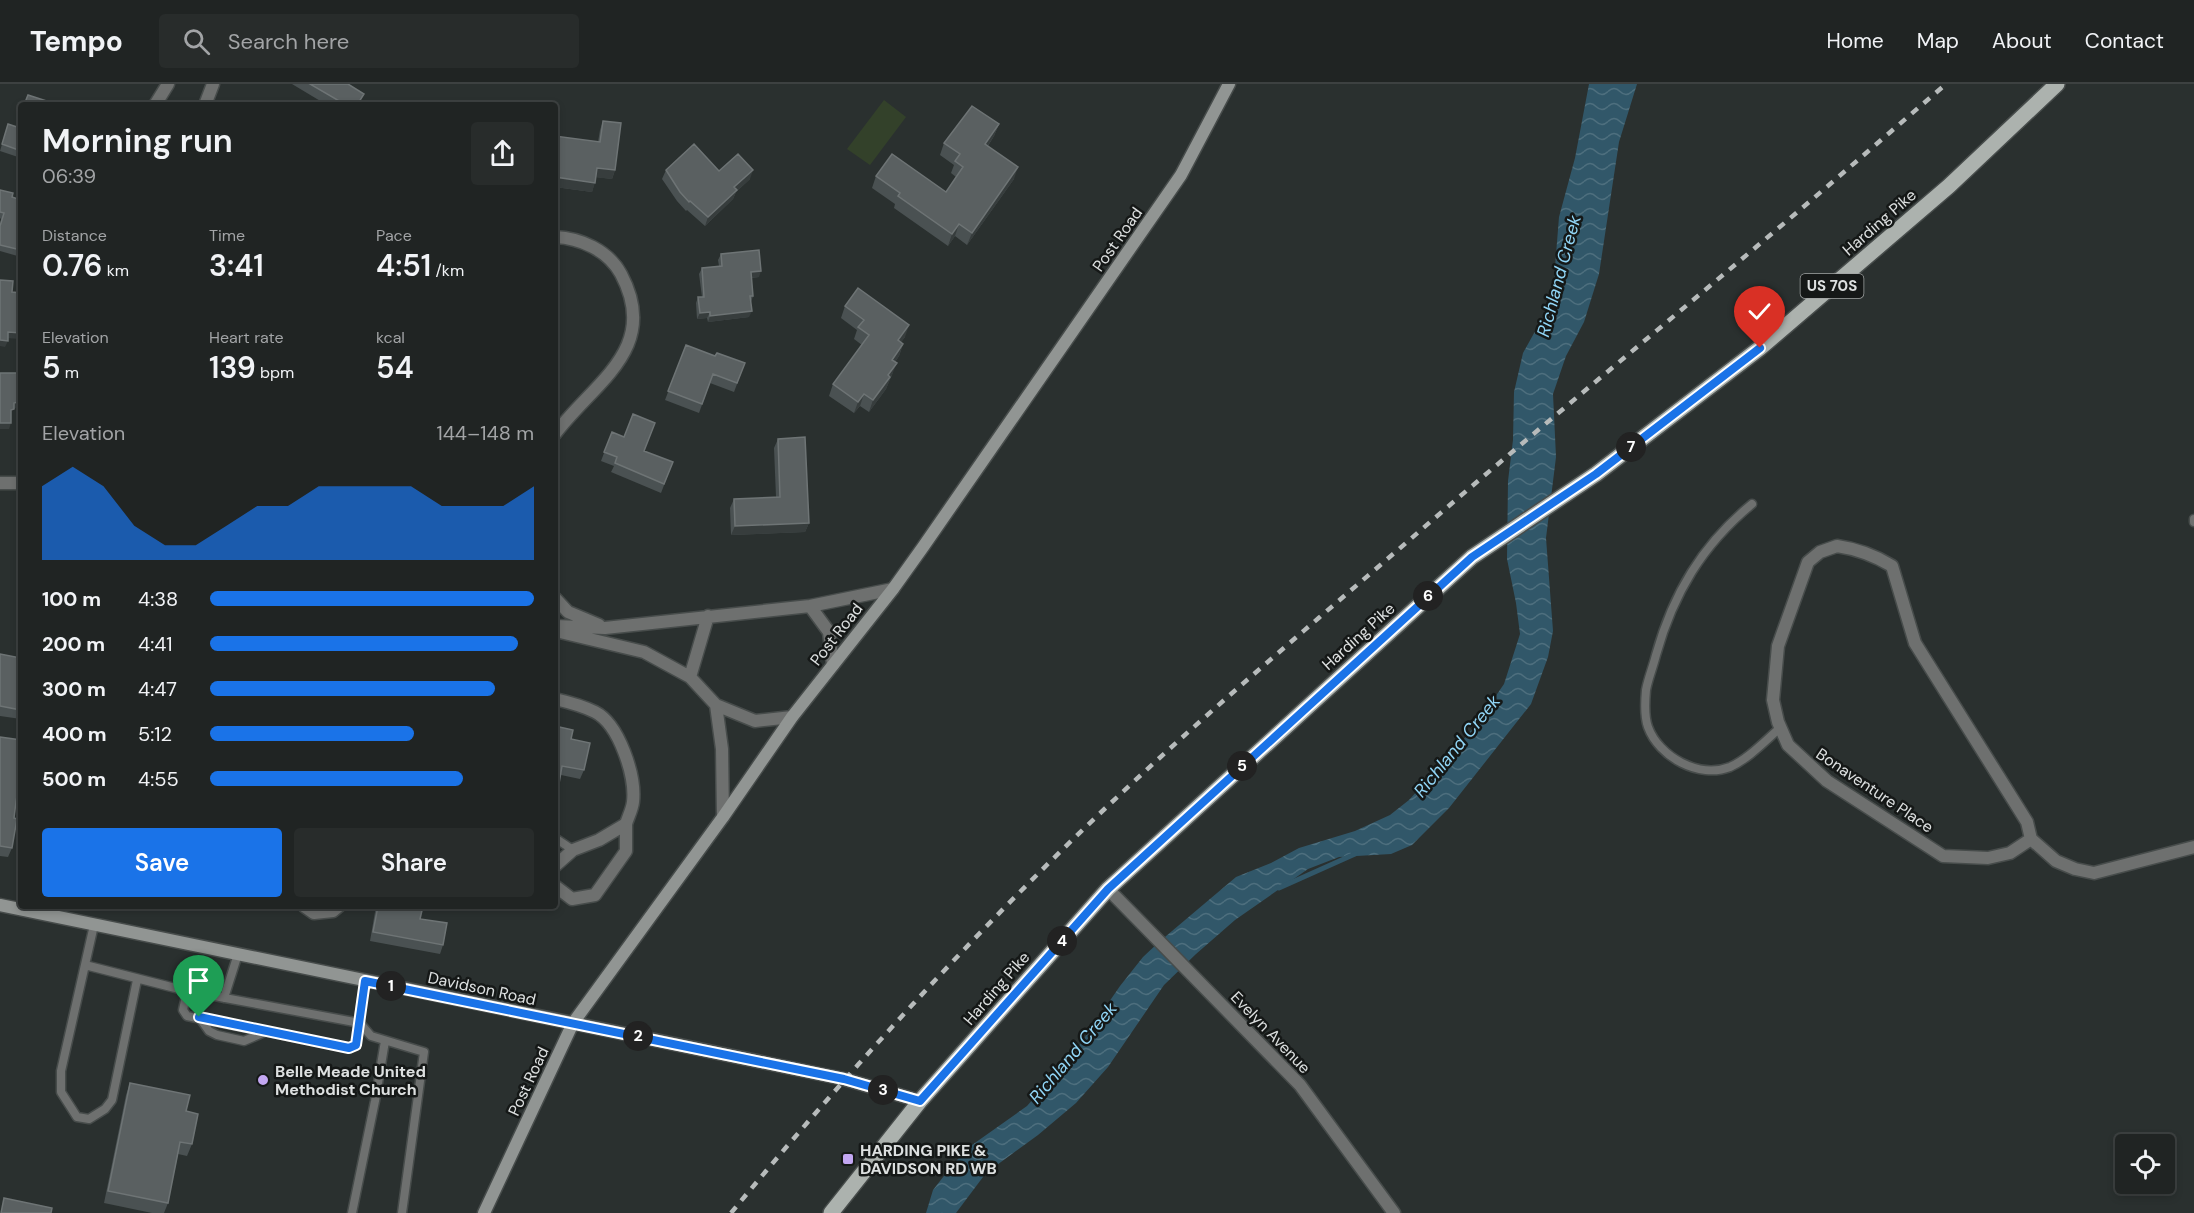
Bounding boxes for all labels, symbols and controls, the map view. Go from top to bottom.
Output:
search box [159,14,579,68]
text: Tempo [30,23,123,60]
icon: search [180,25,213,58]
text: Search here [228,27,349,56]
text: Home [1826,27,1884,55]
text: Map [1917,27,1959,55]
text: About [1992,27,2052,55]
text: Contact [2085,27,2164,55]
text: Morning run [42,119,233,162]
button: share [471,122,534,185]
text: 06:39 [42,163,96,189]
street label: Harding Pike [1838,185,1921,260]
street label: Post Road [1088,203,1147,276]
water label: Richland Creek [1531,212,1587,340]
text: Distance [42,225,107,246]
text: Time [209,225,245,246]
text: Pace [376,225,412,246]
text: 0.76 [42,246,103,285]
text: 3:41 [209,246,264,285]
text: 4:51 [376,246,431,285]
text: km [103,260,129,281]
text: /km [431,260,464,281]
road number: US 70S [1800,274,1864,298]
pin [1734,286,1785,348]
icon: check [1743,295,1776,328]
text: Elevation [42,327,109,348]
text: Heart rate [209,327,284,348]
text: kcal [376,327,405,348]
text: 5 [42,348,61,387]
text: 139 [209,348,256,387]
text: 54 [376,348,414,387]
text: m [61,362,79,383]
text: bpm [256,362,294,383]
text: Elevation [42,420,125,446]
text: 144–148 m [436,420,534,446]
pin: 7 [1616,432,1646,462]
text: 7 [1627,436,1635,457]
pin: 6 [1413,581,1443,611]
text: 6 [1423,585,1433,606]
text: 100 m [42,586,101,612]
text: 4:38 [138,586,178,612]
street label: Harding Pike [1317,598,1399,675]
street label: Post Road [805,599,867,670]
text: 200 m [42,631,105,657]
text: 4:41 [138,631,173,657]
text: 300 m [42,676,106,702]
text: 4:47 [138,676,177,702]
water label: Richland Creek [1408,689,1506,802]
text: 400 m [42,721,107,747]
text: 5:12 [138,721,172,747]
street label: Bonaventure Place [1812,743,1937,837]
pin: 5 [1227,751,1257,781]
text: 5 [1237,755,1247,776]
text: 500 m [42,766,106,792]
text: 4:55 [138,766,179,792]
button: Save [42,828,282,897]
button: Share [294,828,534,897]
pin: 4 [1047,926,1077,956]
text: 4 [1057,930,1067,951]
street label: Harding Pike [959,947,1034,1030]
pin [173,955,224,1017]
icon: arrive [182,964,215,997]
street label: Davidson Road [426,967,538,1010]
pin: 1 [376,971,406,1001]
text: 1 [388,975,394,996]
street label: Evelyn Avenue [1226,987,1315,1078]
water label: Richland Creek [1023,997,1123,1109]
pin: 2 [623,1021,653,1051]
text: 2 [633,1025,643,1046]
street label: Post Road [503,1043,554,1119]
place label: Belle Meade United Methodist Church [275,1061,426,1100]
marker: Belle Meade United Methodist Church [256,1073,270,1087]
pin: 3 [868,1075,898,1105]
text: 3 [878,1079,888,1100]
map controls [2115,1134,2175,1194]
button: locate [2115,1134,2175,1194]
place label: HARDING PIKE & DAVIDSON RD WB [860,1140,997,1179]
marker: HARDING PIKE & DAVIDSON RD WB [841,1152,855,1166]

